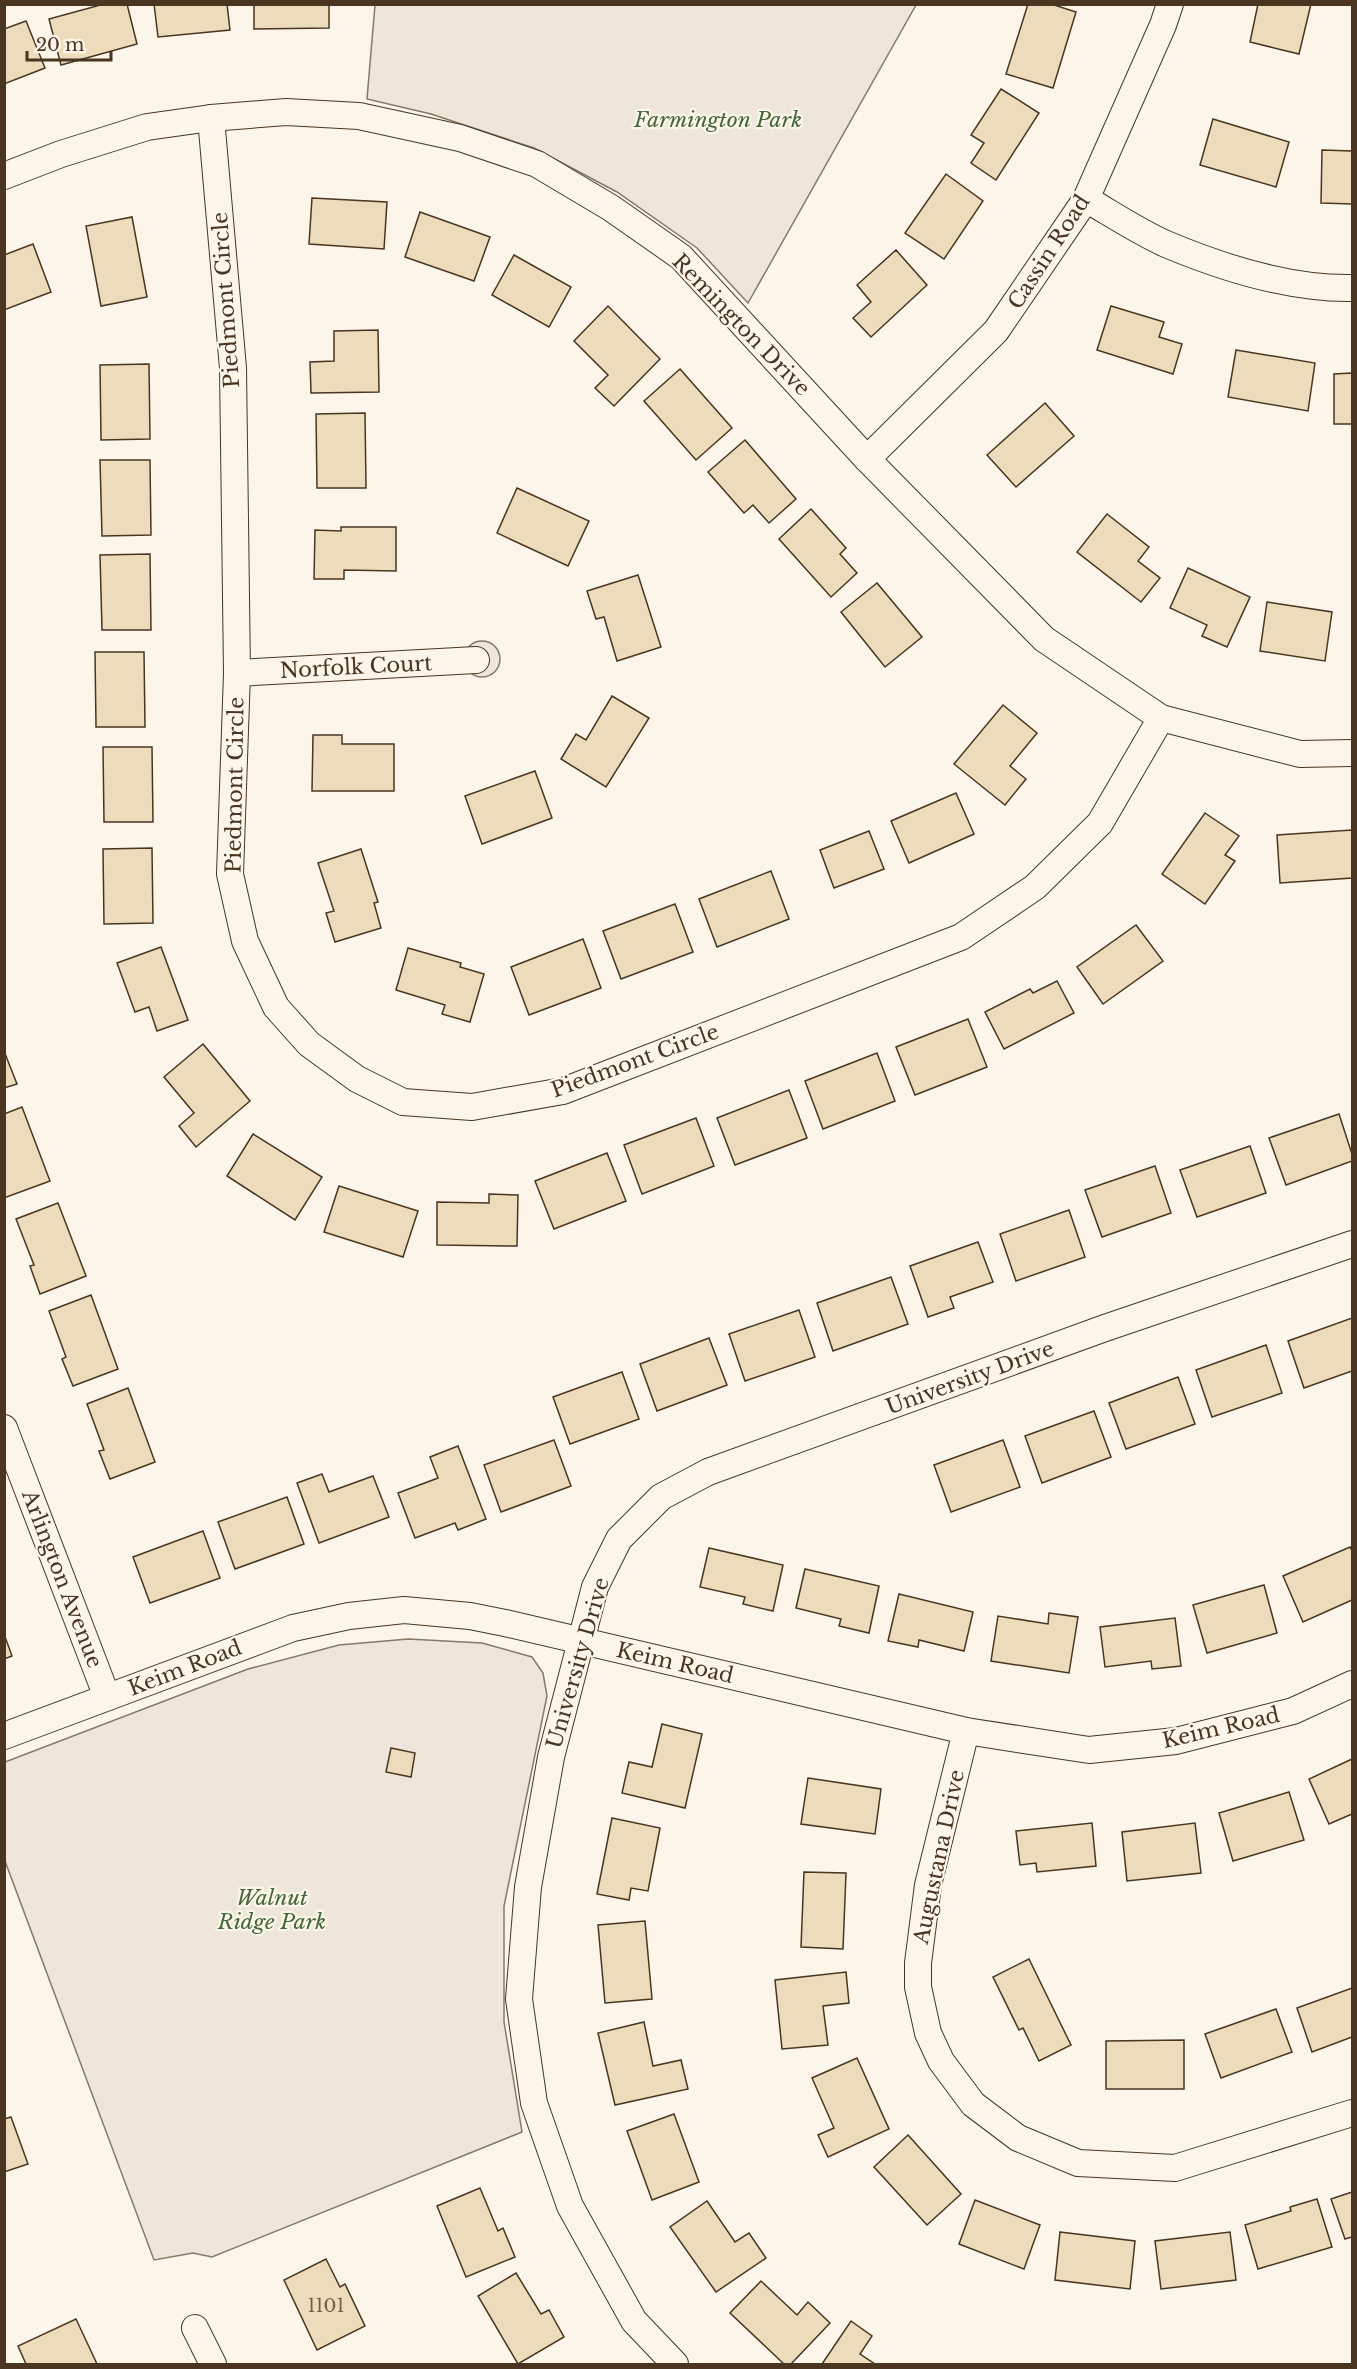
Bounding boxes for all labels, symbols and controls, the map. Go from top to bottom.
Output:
scale bar [27,24,111,62]
text: 20 m [36,34,84,56]
park label: Farmington Park [633,107,802,133]
street label: Cassin Road [1002,190,1096,314]
street label: Piedmont Circle [207,211,245,389]
street label: Remington Drive [667,249,815,401]
street label: Norfolk Court [279,650,433,684]
street label: Piedmont Circle [220,697,250,873]
street label: Piedmont Circle [548,1019,722,1103]
street label: University Drive [882,1336,1058,1420]
street label: Arlington Avenue [16,1485,108,1672]
street label: University Drive [541,1574,615,1752]
street label: Keim Road [125,1634,245,1702]
street label: Keim Road [614,1637,736,1689]
street label: Keim Road [1160,1702,1282,1754]
street label: Augustana Drive [908,1767,970,1948]
park label: Walnut Ridge Park [217,1885,326,1935]
house number: 1101 [308,2295,344,2317]

